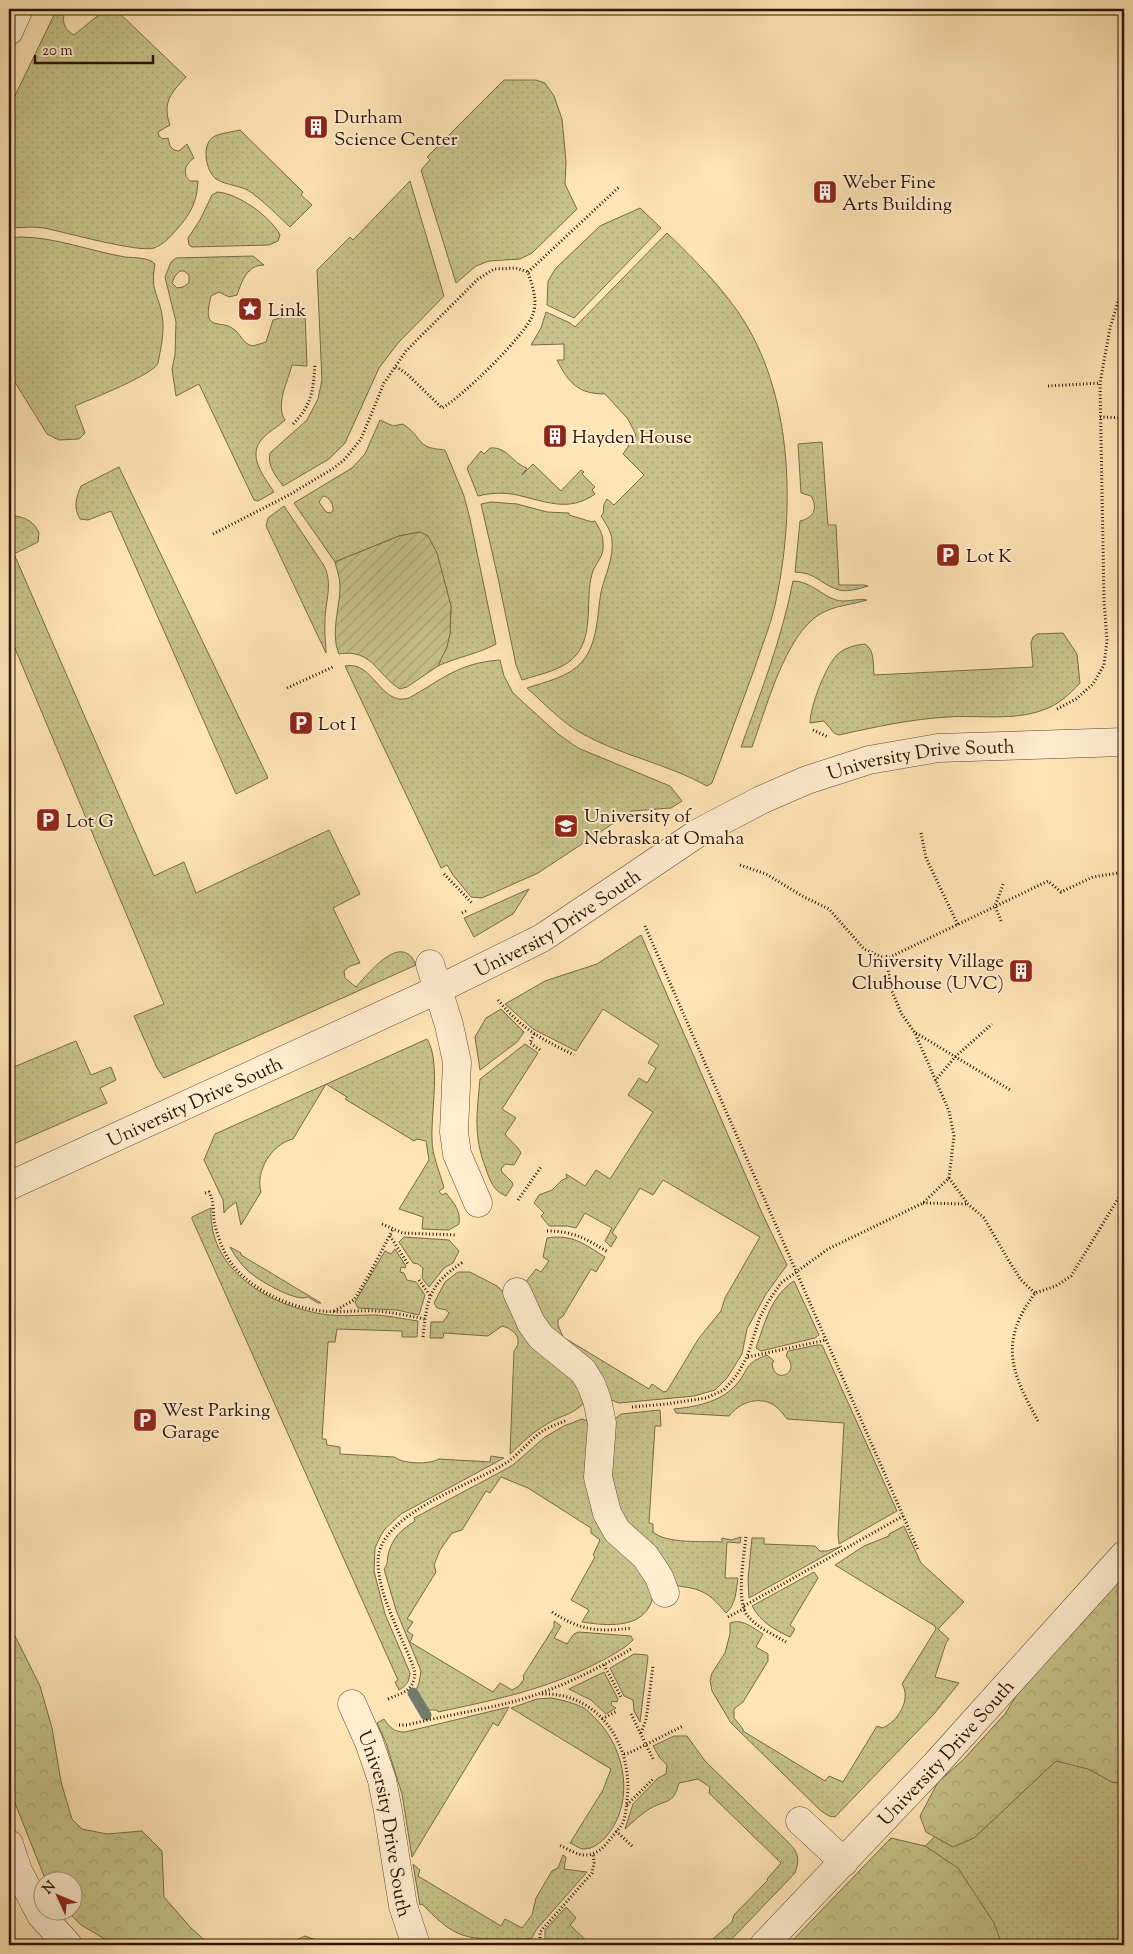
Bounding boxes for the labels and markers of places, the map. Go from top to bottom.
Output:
place label: Durham Science Center [334,105,458,154]
building icon: Durham Science Center [303,114,329,140]
place label: Weber Fine Arts Building [842,170,952,219]
building icon: Weber Fine Arts Building [812,179,838,205]
place icon: Link [237,296,263,322]
place label: Link [268,298,307,325]
building icon: Hayden House [542,423,568,449]
place label: Hayden House [572,425,692,452]
parking icon: Lot K [935,542,961,568]
place label: Lot K [966,544,1012,571]
parking icon: Lot I [288,710,314,736]
place label: Lot I [318,712,357,739]
place label: University of Nebraska at Omaha [584,804,744,853]
parking icon: Lot G [35,807,61,833]
place label: Lot G [66,809,114,836]
school or university icon: University of Nebraska at Omaha [553,813,579,839]
place label: University Village Clubhouse (UVC) [852,949,1004,998]
building icon: University Village Clubhouse (UVC) [1008,958,1034,984]
place label: West Parking Garage [162,1398,270,1447]
parking icon: West Parking Garage [132,1407,158,1433]

